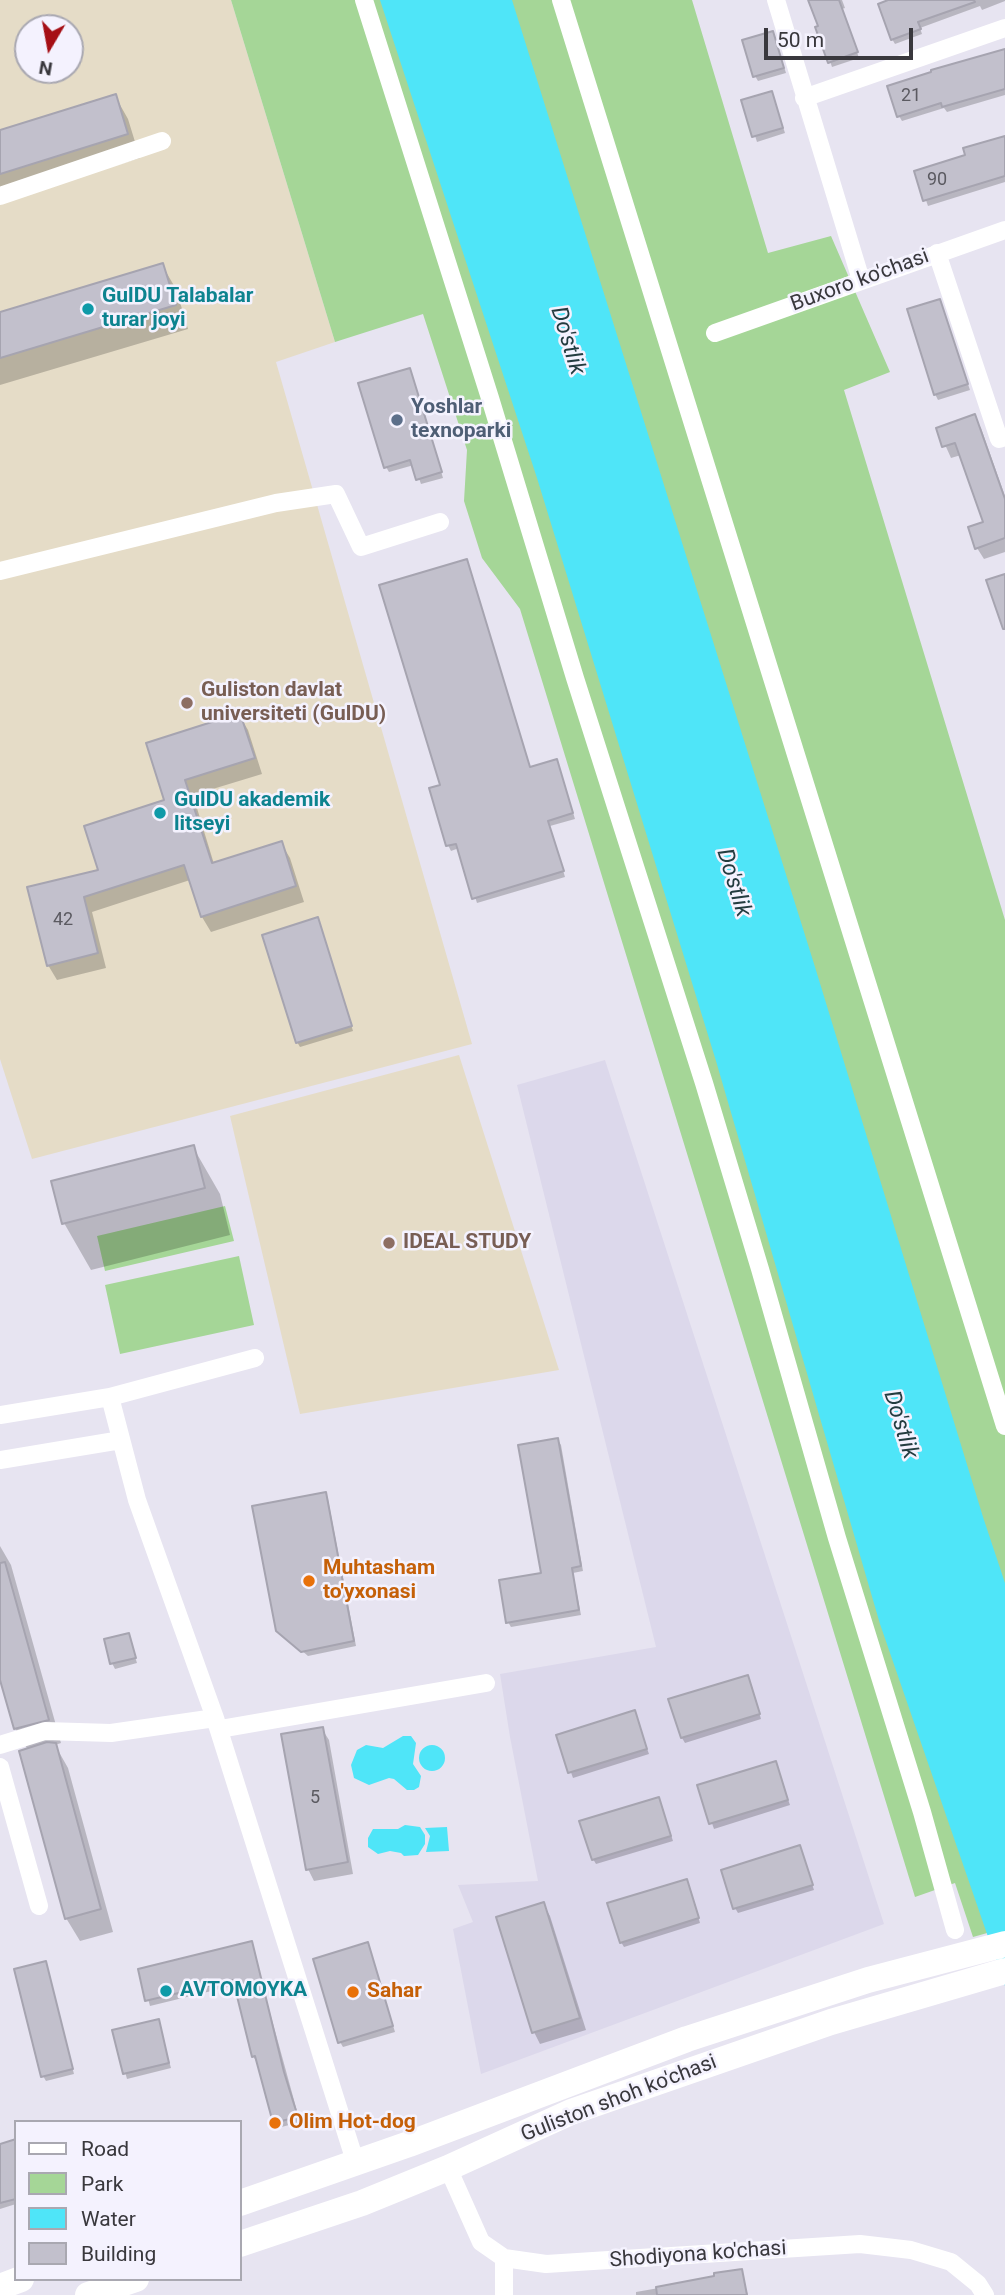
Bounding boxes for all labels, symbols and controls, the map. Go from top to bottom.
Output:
north arrow [14,14,84,84]
scale bar [767,14,916,58]
text: 50 m [777,28,824,52]
text: N [37,56,54,81]
house number: 21 [901,85,921,107]
house number: 90 [927,169,947,191]
street label: Buxoro ko'chasi [787,244,933,318]
place label: GulDU Talabalar turar joyi [102,284,253,334]
marker: GulDU Talabalar turar joyi [80,301,96,317]
water label: Do'stlik [544,304,590,378]
place label: Yoshlar texnoparki [411,395,511,445]
marker: Yoshlar texnoparki [389,412,405,428]
place label: Guliston davlat universiteti (GulDU) [201,678,386,728]
marker: Guliston davlat universiteti (GulDU) [179,695,195,711]
place label: GulDU akademik litseyi [174,788,330,838]
marker: GulDU akademik litseyi [152,805,168,821]
water label: Do'stlik [710,846,756,920]
house number: 42 [53,909,73,931]
place label: IDEAL STUDY [403,1230,531,1256]
marker: IDEAL STUDY [381,1235,397,1251]
water label: Do'stlik [877,1388,923,1462]
place label: Muhtasham to'yxonasi [323,1556,435,1606]
marker: Muhtasham to'yxonasi [301,1573,317,1589]
house number: 5 [310,1787,320,1809]
place label: AVTOMOYKA [180,1978,307,2004]
place label: Sahar [367,1979,422,2005]
marker: AVTOMOYKA [158,1983,174,1999]
marker: Sahar [345,1984,361,2000]
street label: Guliston shoh ko'chasi [518,2050,720,2148]
place label: Olim Hot-dog [289,2110,416,2136]
marker: Olim Hot-dog [267,2115,283,2131]
legend [14,2120,242,2281]
text: Road [81,2137,129,2161]
text: Park [81,2172,123,2196]
text: Water [81,2207,136,2231]
street label: Shodiyona ko'chasi [609,2236,787,2274]
text: Building [81,2242,156,2266]

